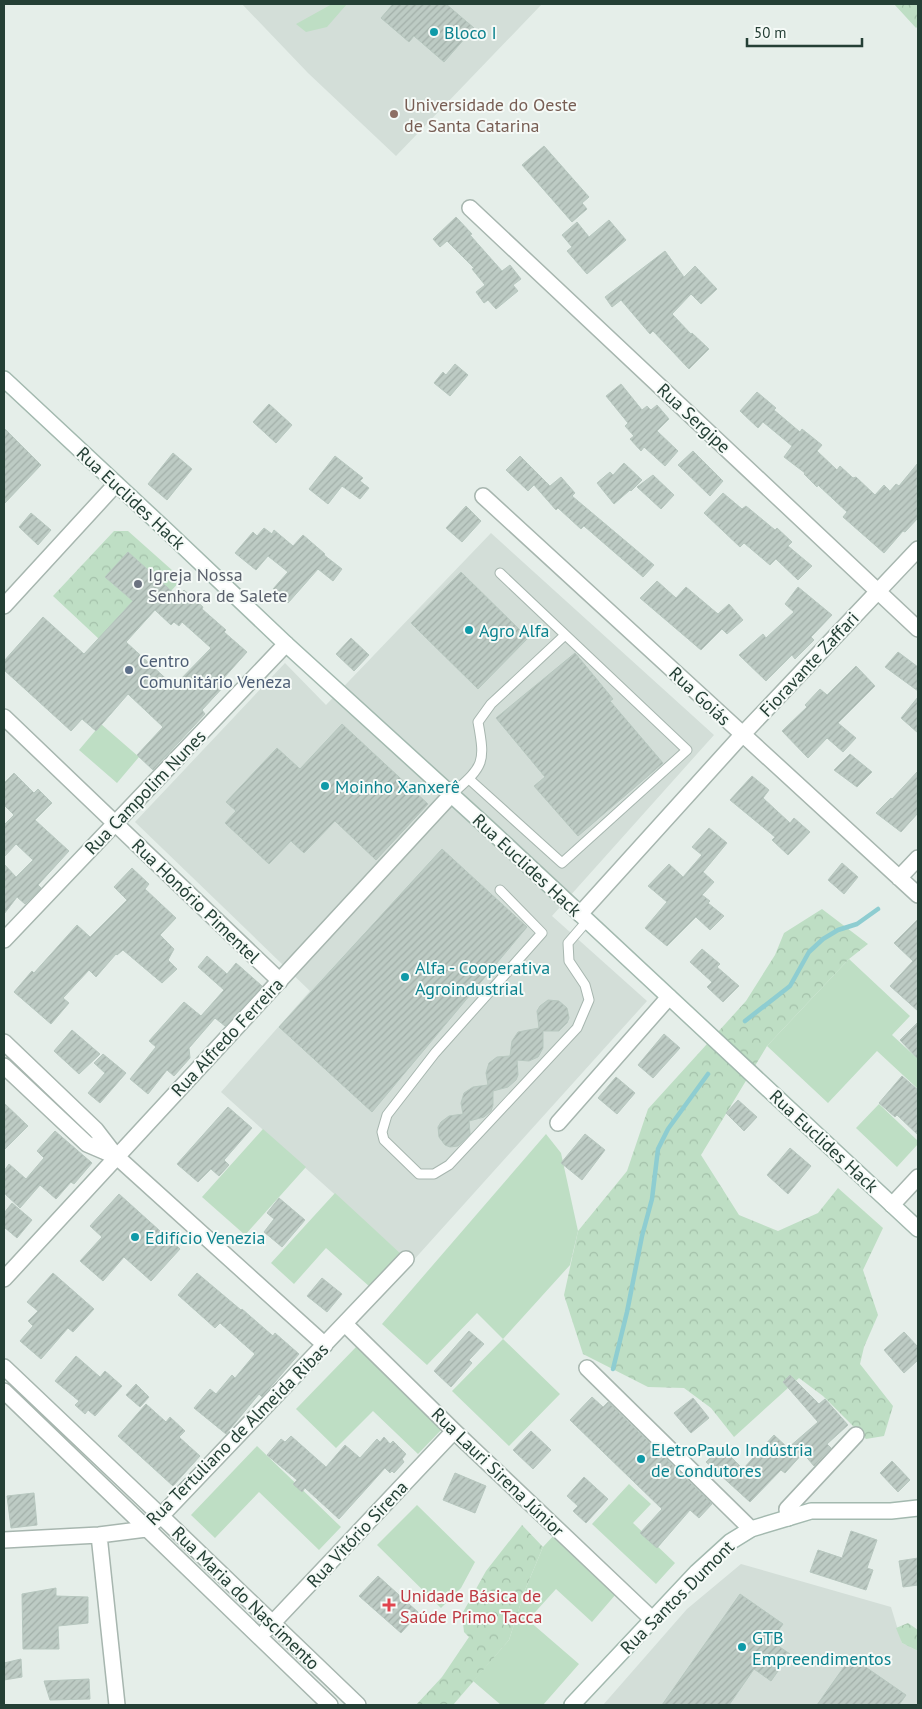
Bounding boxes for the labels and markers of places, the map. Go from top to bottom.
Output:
place label: Bloco I [444,21,497,44]
marker: Bloco I [428,26,440,38]
place label: Universidade do Oeste de Santa Catarina [404,93,577,137]
marker: Universidade do Oeste de Santa Catarina [388,108,400,120]
place label: Igreja Nossa Senhora de Salete [148,563,287,607]
marker: Igreja Nossa Senhora de Salete [132,578,144,590]
place label: Agro Alfa [479,619,549,642]
marker: Agro Alfa [463,624,475,636]
place label: Centro Comunitário Veneza [139,649,291,693]
marker: Centro Comunitário Veneza [123,664,135,676]
place label: Moinho Xanxerê [335,775,460,798]
marker: Moinho Xanxerê [319,780,331,792]
place label: Alfa - Cooperativa Agroindustrial [415,956,550,1000]
marker: Alfa - Cooperativa Agroindustrial [399,971,411,983]
place label: Edifício Venezia [145,1226,266,1249]
marker: Edifício Venezia [129,1231,141,1243]
place label: EletroPaulo Indústria de Condutores [651,1438,813,1482]
marker: EletroPaulo Indústria de Condutores [635,1453,647,1465]
place label: Unidade Básica de Saúde Primo Tacca [400,1584,543,1628]
marker: Unidade Básica de Saúde Primo Tacca [382,1598,396,1612]
place label: GTB Empreendimentos [752,1626,891,1670]
marker: GTB Empreendimentos [736,1641,748,1653]

